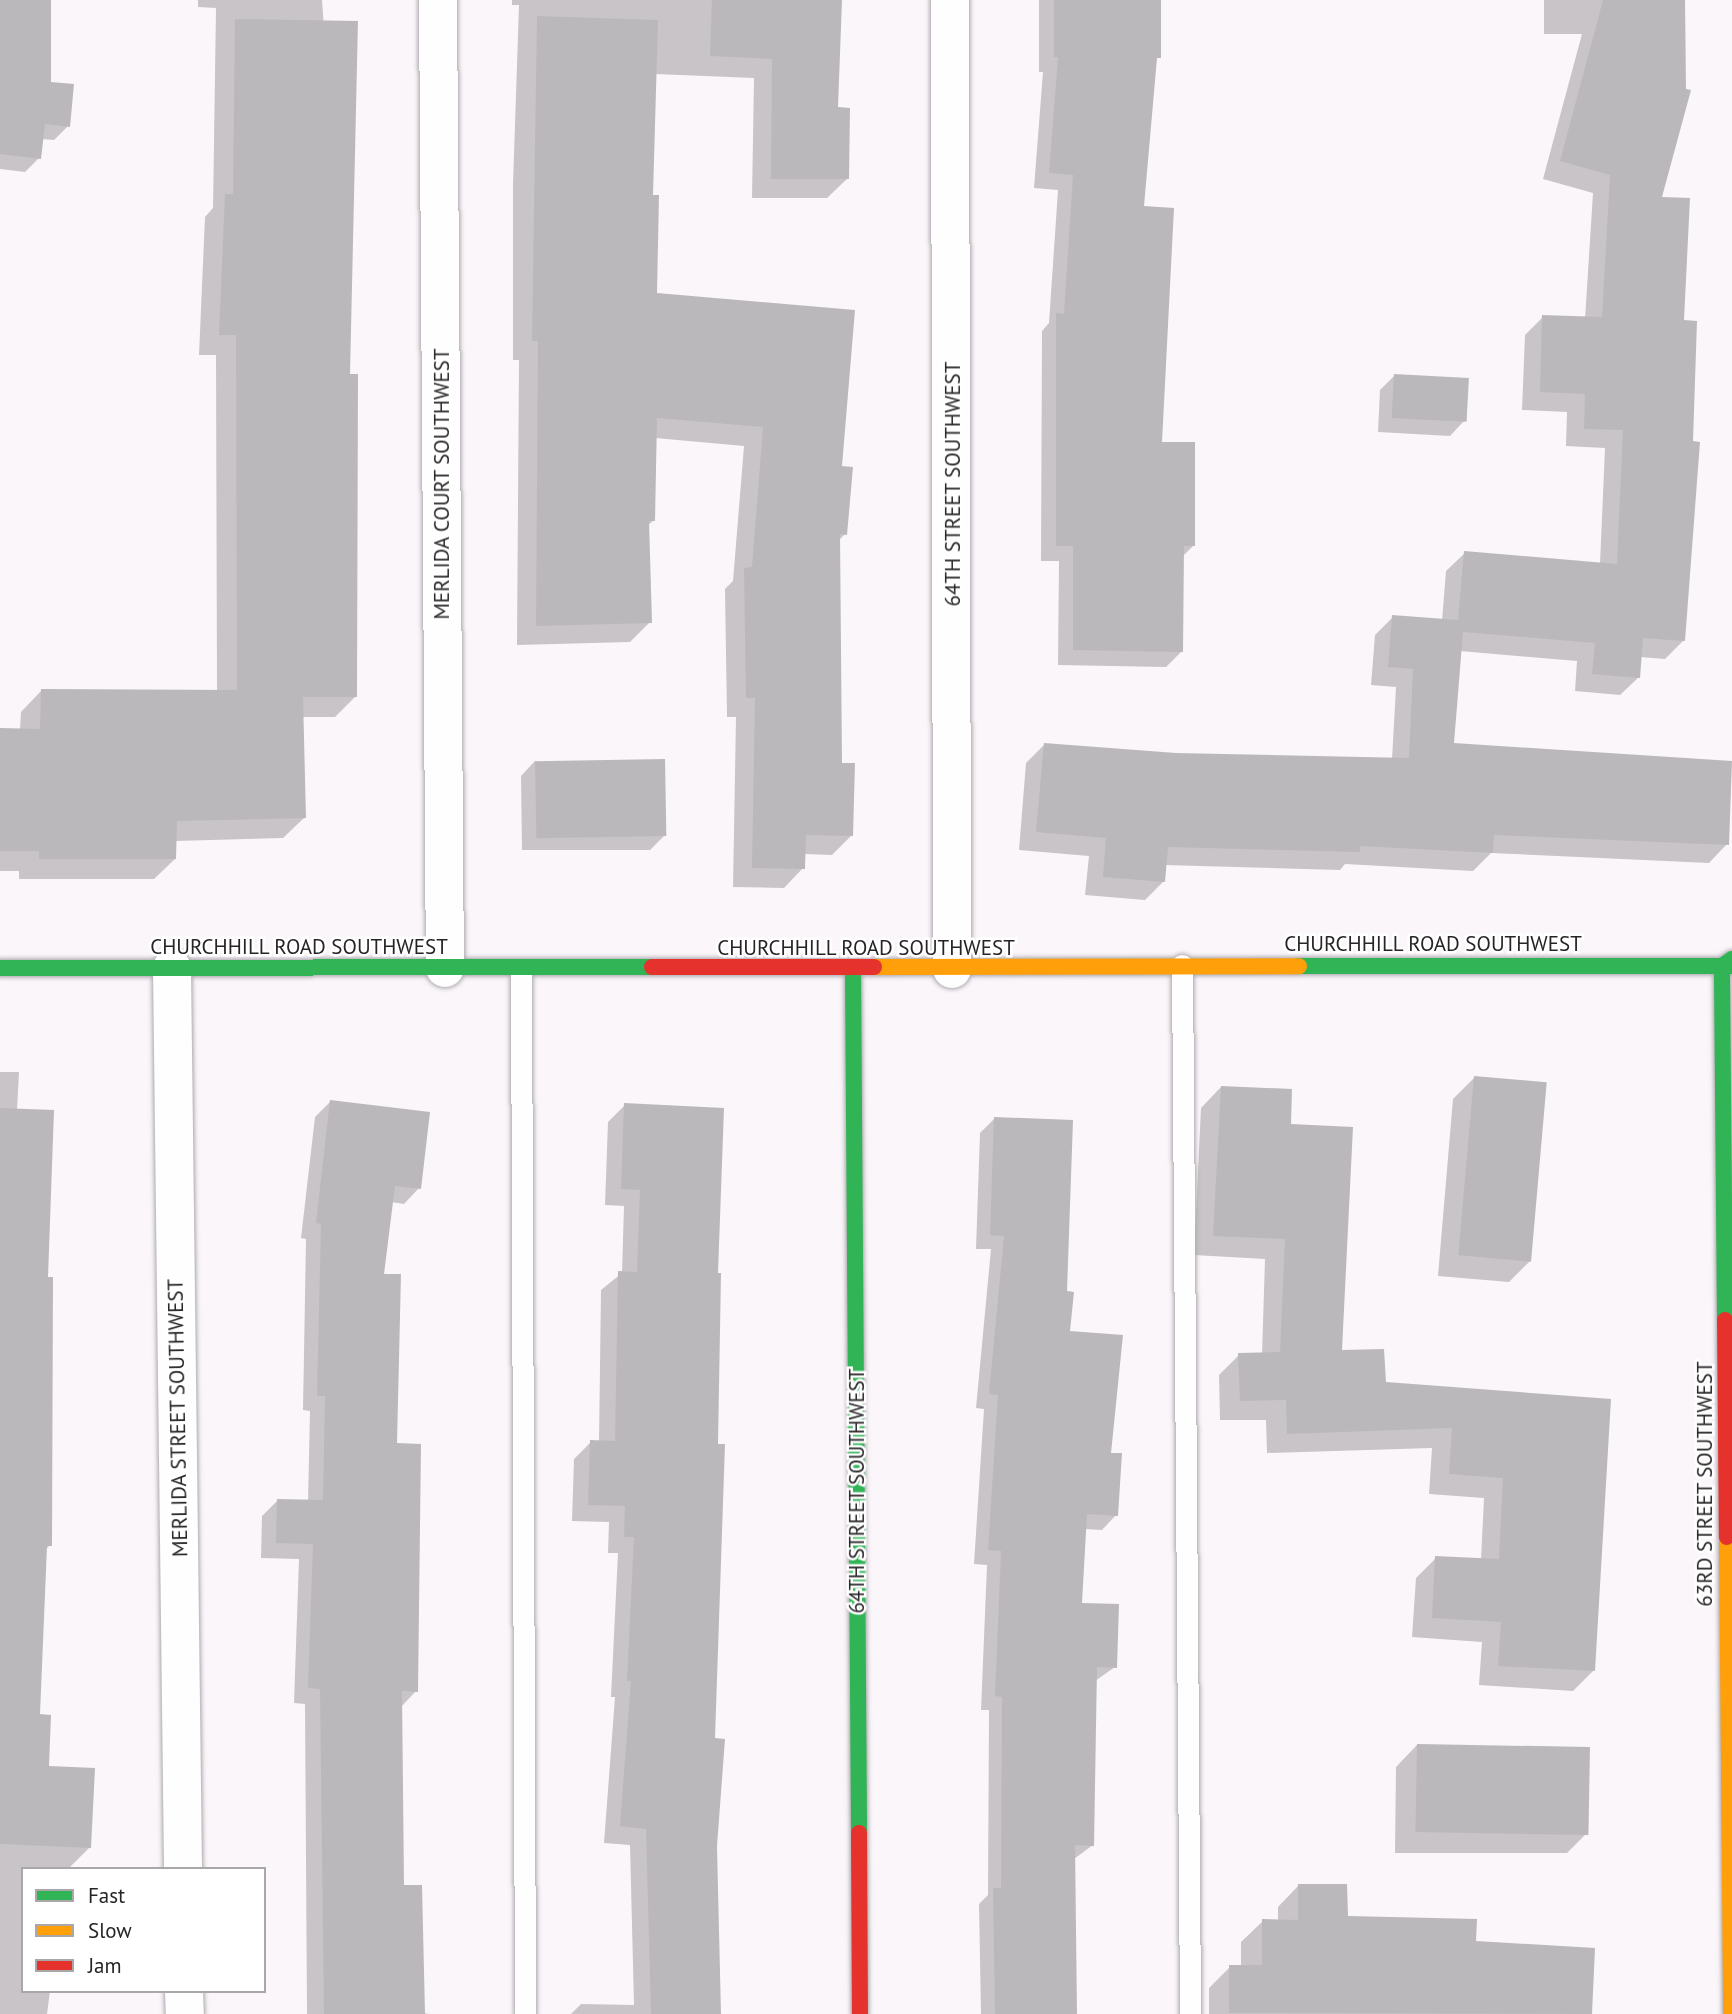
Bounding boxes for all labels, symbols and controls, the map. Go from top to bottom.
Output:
street label: MERLIDA COURT SOUTHWEST [429,348,455,620]
street label: 64TH STREET SOUTHWEST [940,361,966,607]
street label: CHURCHHILL ROAD SOUTHWEST [1284,931,1582,957]
street label: CHURCHHILL ROAD SOUTHWEST [150,934,448,960]
street label: CHURCHHILL ROAD SOUTHWEST [717,935,1015,961]
street label: MERLIDA STREET SOUTHWEST [163,1278,193,1558]
street label: 63RD STREET SOUTHWEST [1692,1361,1718,1607]
street label: 64TH STREET SOUTHWEST [844,1368,870,1614]
legend [21,1867,266,1993]
text: Fast [88,1882,125,1909]
text: Slow [88,1917,132,1944]
text: Jam [88,1952,122,1979]

